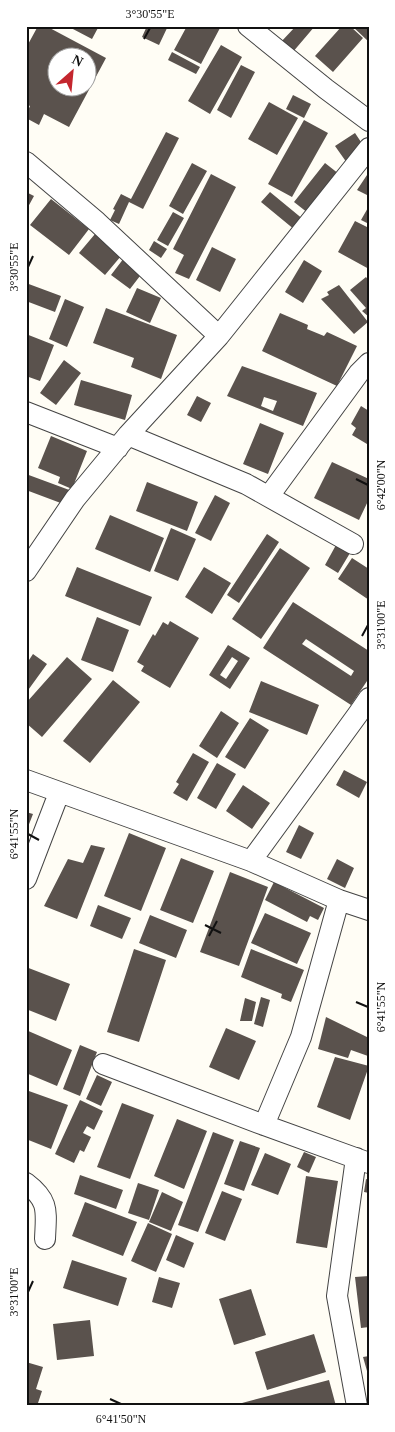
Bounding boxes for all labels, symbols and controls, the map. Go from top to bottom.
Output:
text: 3°30'55"E [125,7,175,21]
north arrow [48,48,98,98]
text: N [70,52,86,70]
text: 3°30'55"E [7,242,21,292]
text: 6°42'00"N [374,459,388,510]
text: 3°31'00"E [374,600,388,650]
text: 6°41'55"N [7,808,21,859]
text: 6°41'55"N [374,981,388,1032]
text: 3°31'00"E [7,1267,21,1317]
text: 6°41'50"N [96,1412,147,1426]

